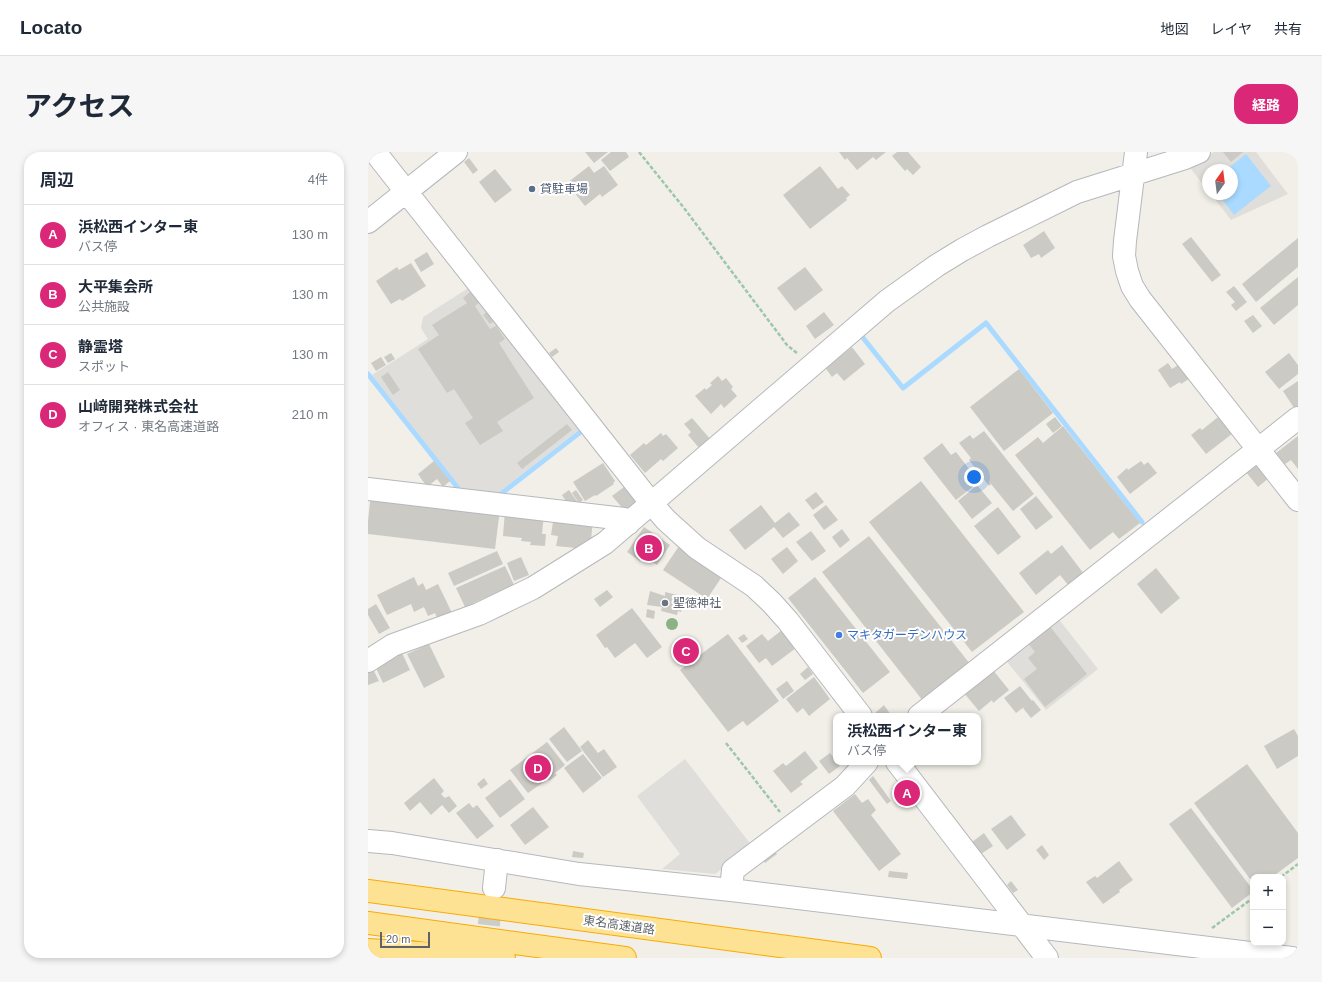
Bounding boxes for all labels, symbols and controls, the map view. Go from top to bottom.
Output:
text: Locato [20,17,82,38]
text: 地図 [1160,21,1188,37]
text: レイヤ [1210,21,1252,37]
text: 共有 [1274,21,1302,37]
button: 経路 [1234,84,1298,124]
text: アクセス [24,91,135,122]
north arrow [1202,164,1238,200]
text: 周辺 [40,171,74,190]
text: 4件 [308,172,328,187]
place label: 貸駐車場 [540,182,588,196]
marker: 貸駐車場 [527,184,537,194]
text: 浜松西インター東 [78,218,198,235]
text: A [48,227,58,242]
text: 130 m [292,227,328,242]
text: バス停 [78,239,117,254]
text: 大平集会所 [78,278,153,295]
text: B [48,287,58,302]
text: 130 m [292,287,328,302]
text: 公共施設 [78,299,130,314]
text: 静霊塔 [78,338,123,355]
text: C [48,347,58,362]
text: 130 m [292,347,328,362]
text: スポット [78,359,130,374]
text: 山﨑開発株式会社 [78,398,198,415]
text: D [48,407,58,422]
text: 210 m [292,407,328,422]
text: オフィス · 東名高速道路 [78,419,219,434]
your location [964,467,984,487]
pin: B [636,533,662,563]
place label: 聖徳神社 [673,596,721,610]
marker: 聖徳神社 [660,598,670,608]
place label: マキタガーデンハウス [847,628,967,642]
marker: マキタガーデンハウス [834,630,844,640]
pin: C [673,636,699,666]
popup [833,713,981,765]
text: 浜松西インター東 [847,722,967,739]
text: バス停 [847,743,886,758]
pin: D [525,753,551,783]
pin: A [894,778,920,808]
map controls [1250,874,1286,946]
button: + [1250,874,1286,910]
button: − [1250,910,1286,946]
street label: 東名高速道路 [582,913,656,937]
scale bar [380,930,430,949]
text: 20 m [386,933,410,945]

